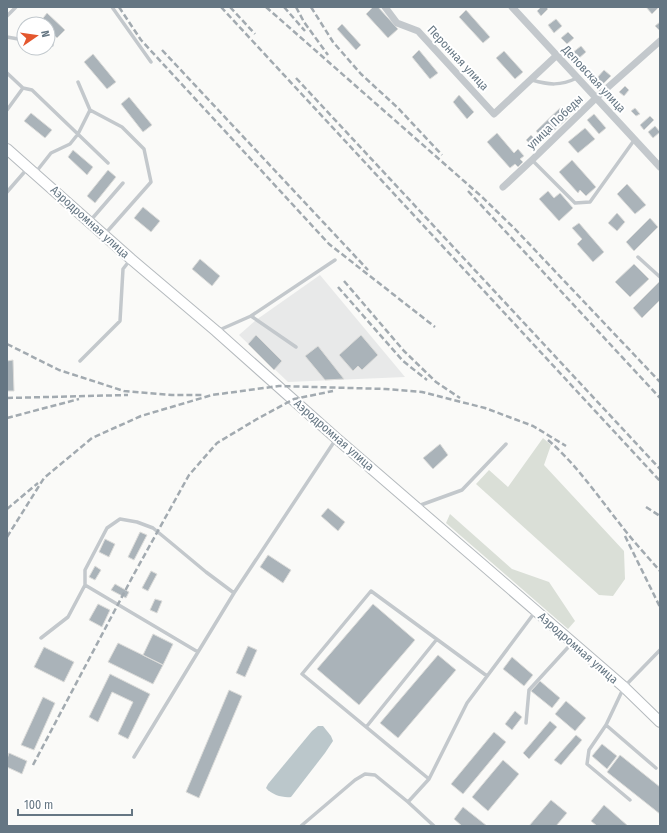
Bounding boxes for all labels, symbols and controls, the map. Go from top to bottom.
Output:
north arrow [16,16,56,56]
street label: Перонная улица [424,23,492,93]
text: N [38,29,52,39]
street label: Деповская улица [559,42,629,116]
street label: улица Победы [524,92,586,152]
street label: Аэродромная улица [48,183,132,261]
street label: Аэродромная улица [291,396,377,474]
street label: Аэродромная улица [535,609,621,687]
scale bar [18,791,132,817]
text: 100 m [24,798,53,812]

